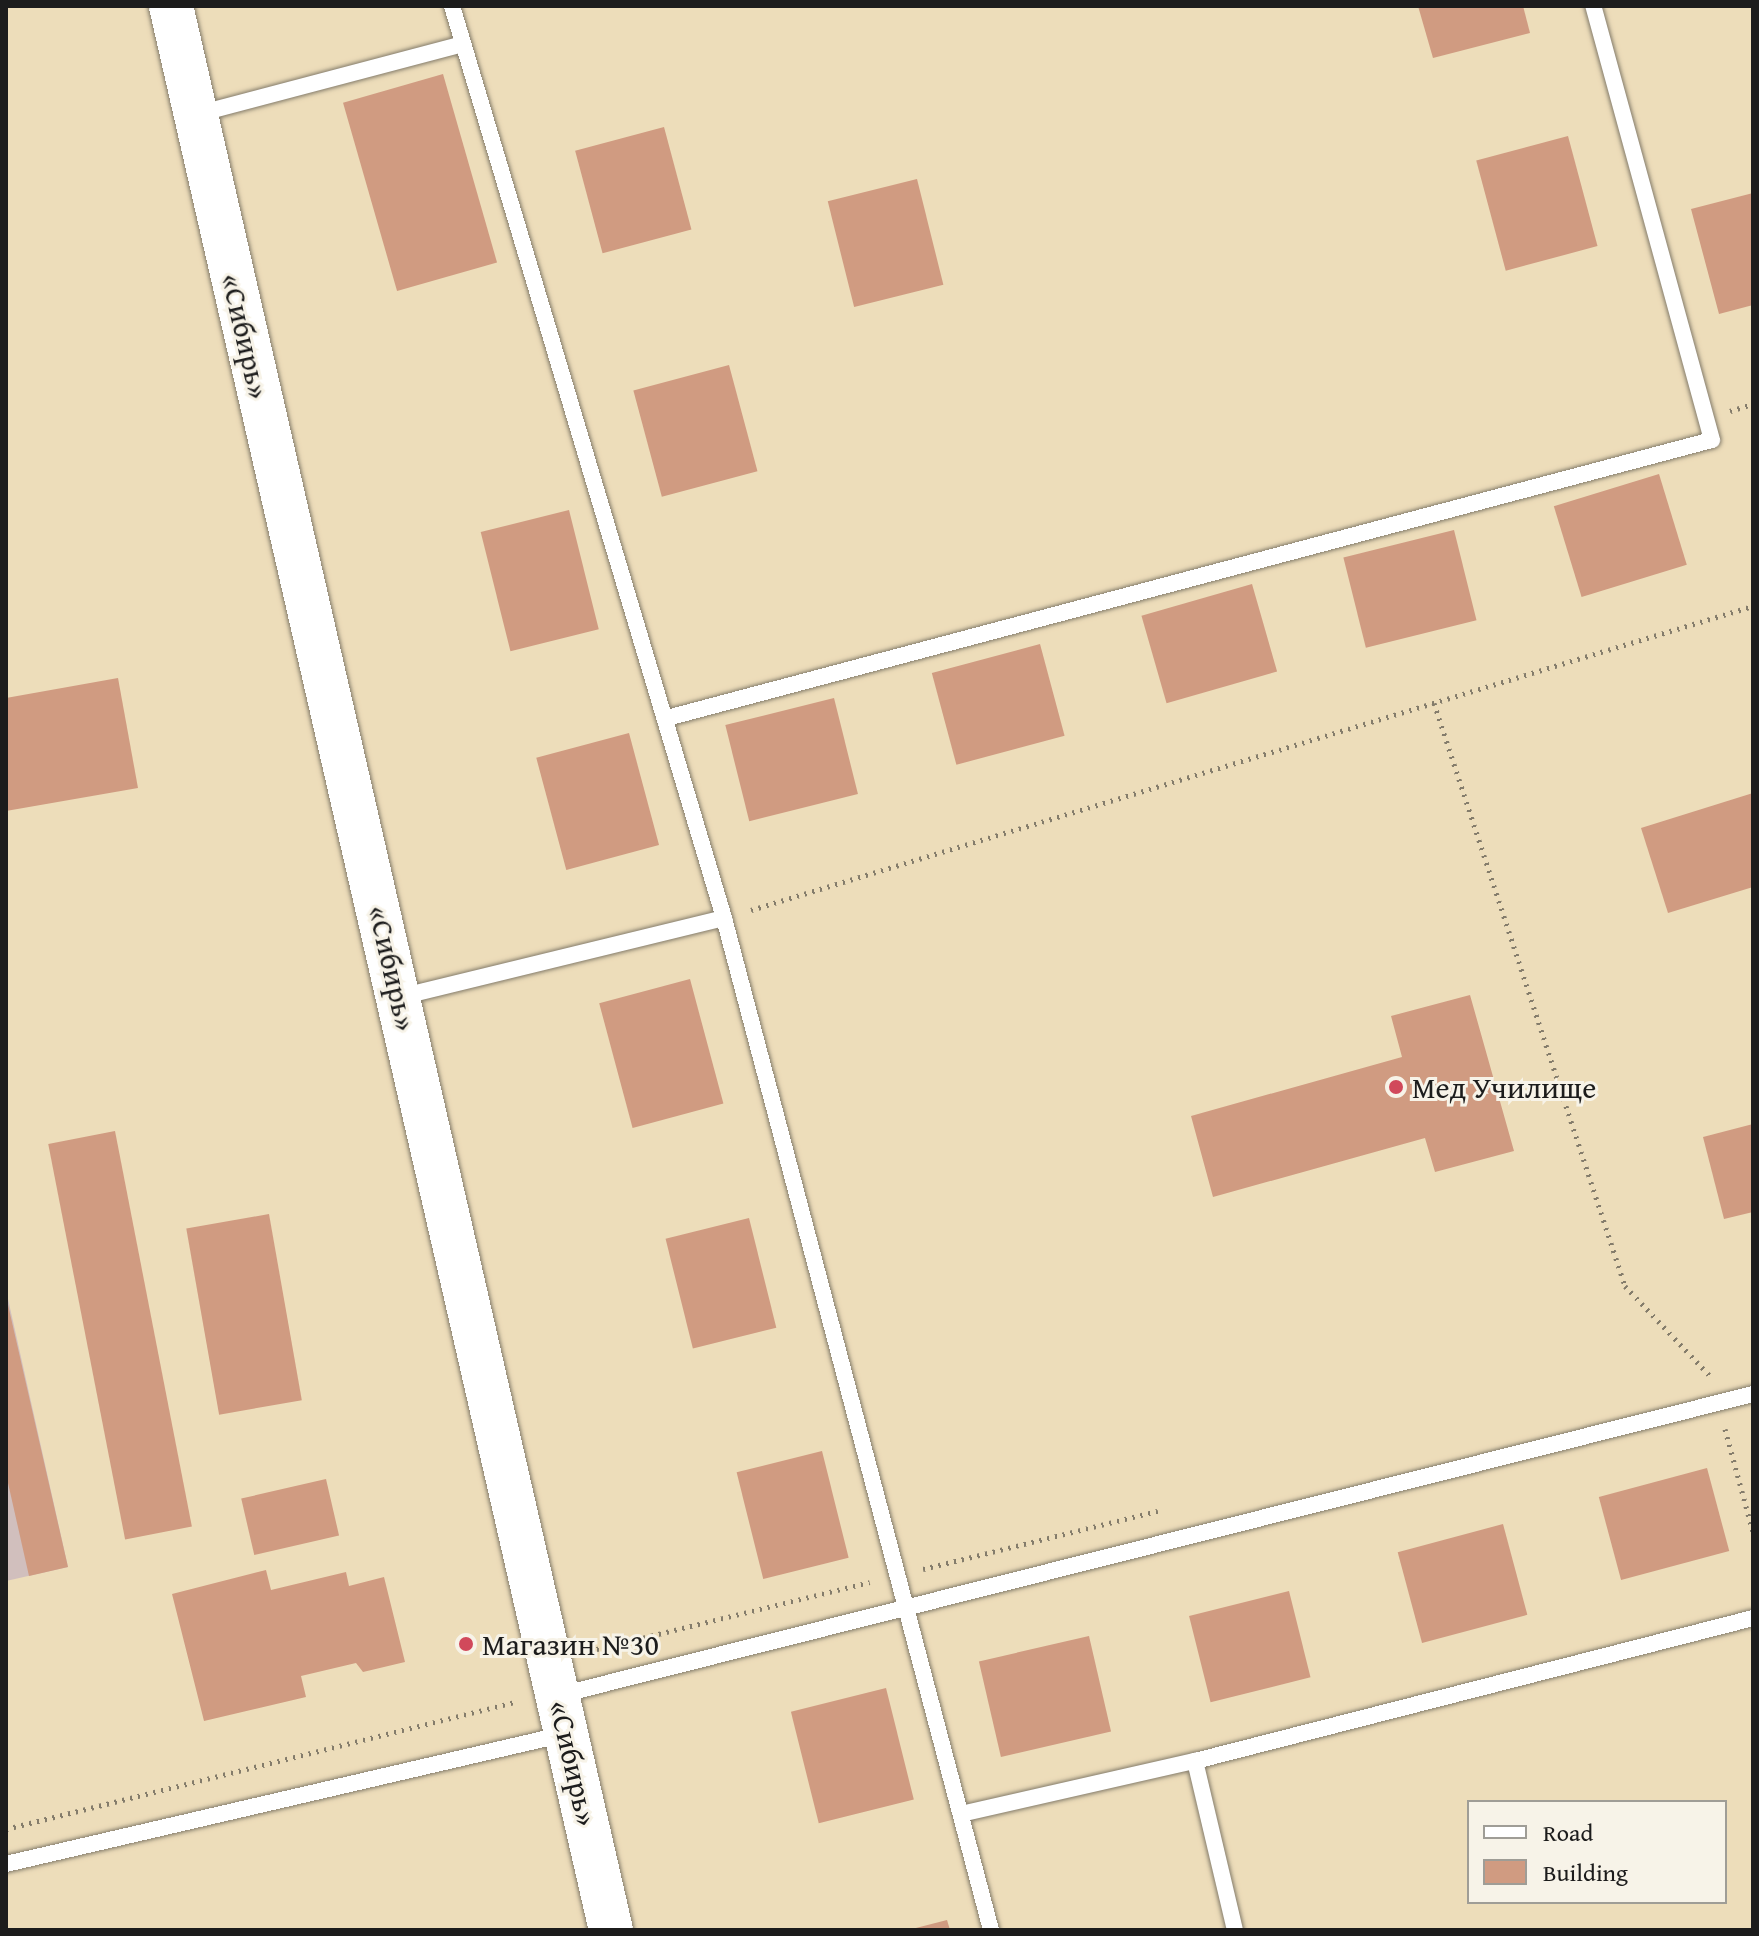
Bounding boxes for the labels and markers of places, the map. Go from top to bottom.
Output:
place label: Мед Училище [1412,1069,1596,1105]
marker: Мед Училище [1387,1078,1405,1096]
place label: Магазин №30 [482,1626,659,1662]
marker: Магазин №30 [457,1635,475,1653]

